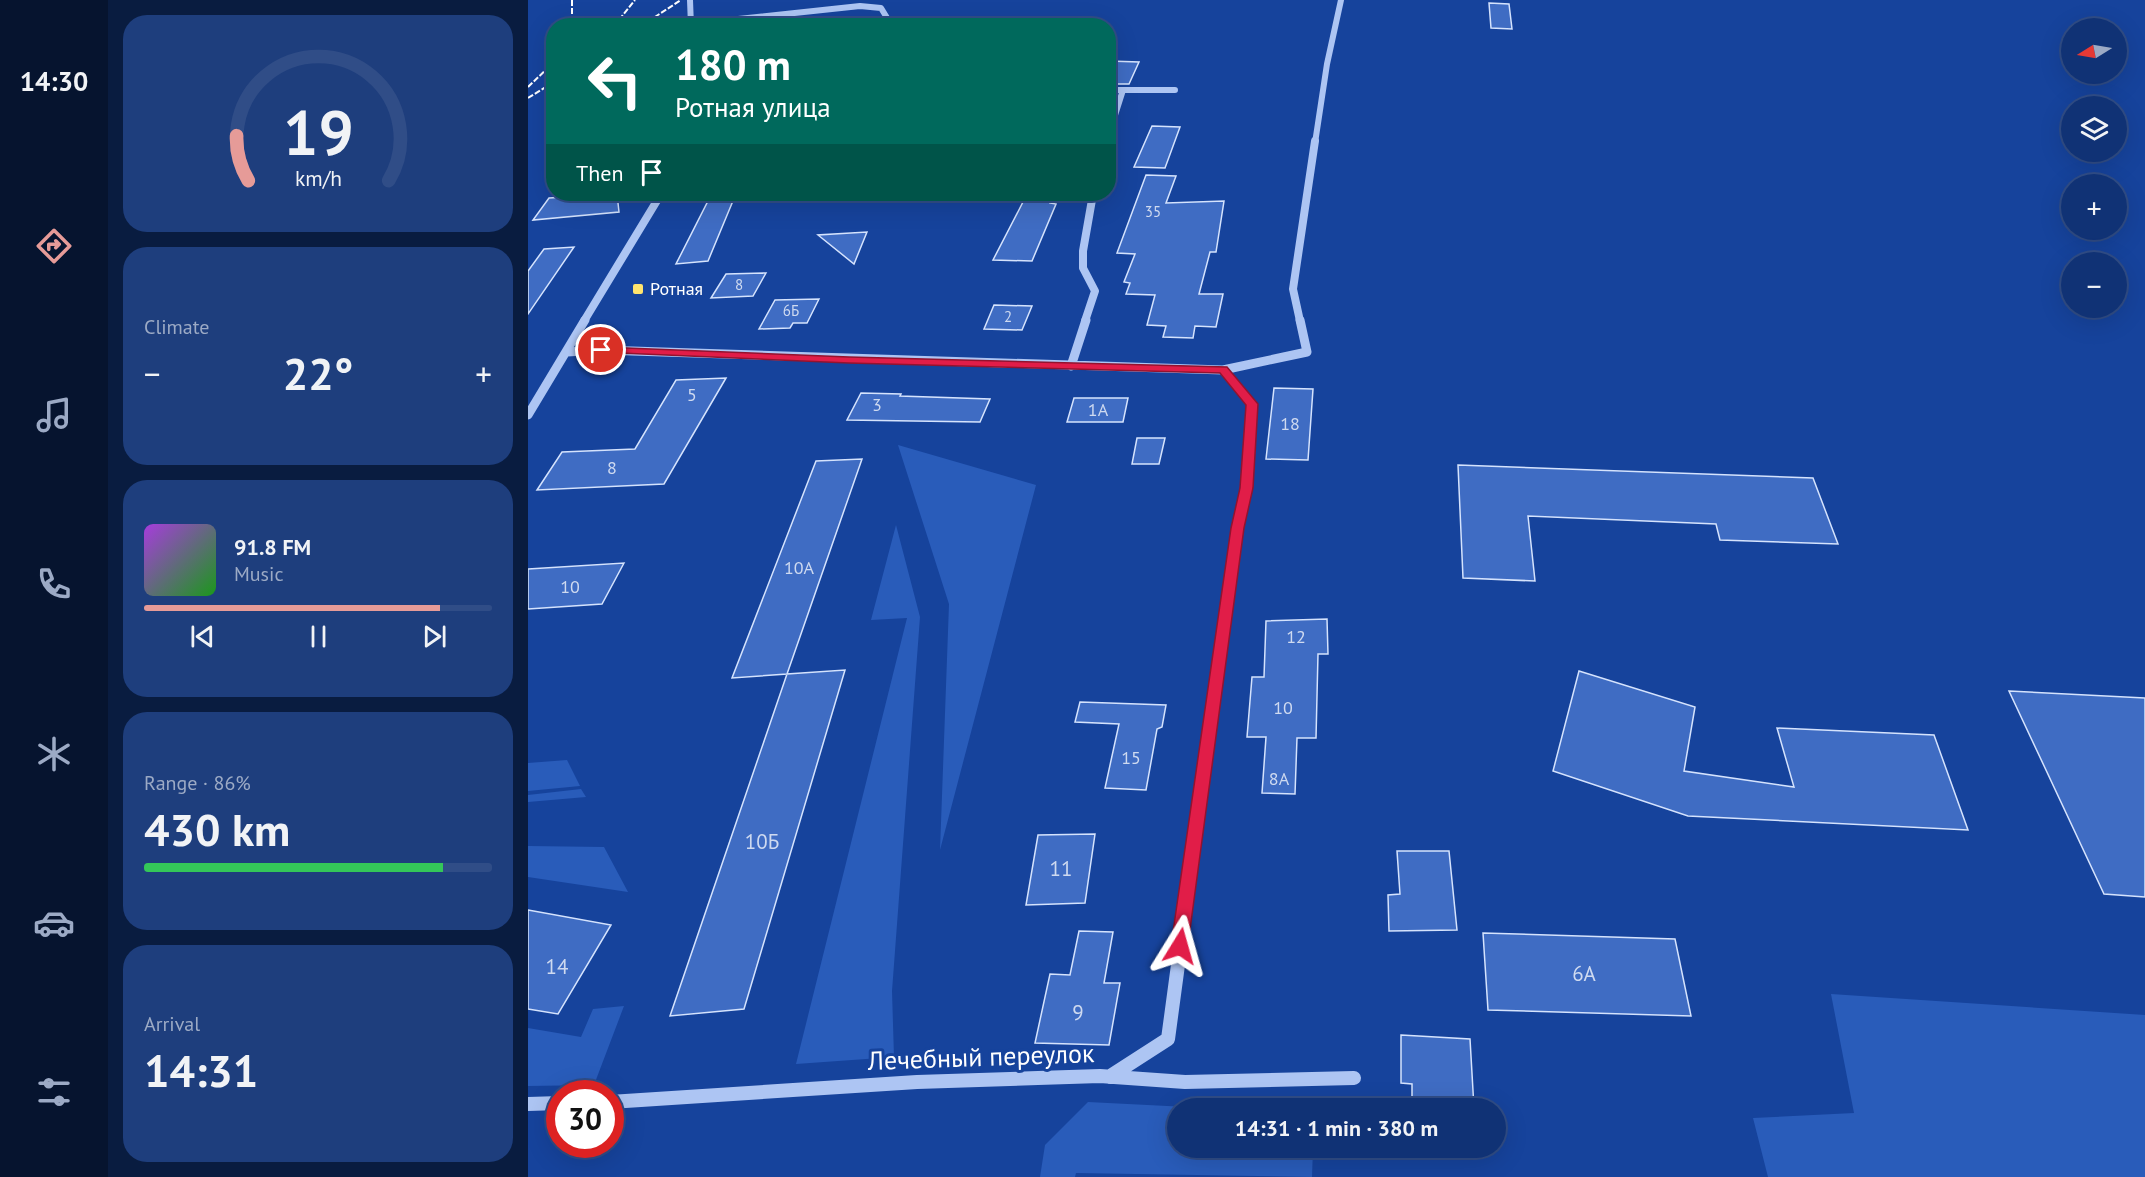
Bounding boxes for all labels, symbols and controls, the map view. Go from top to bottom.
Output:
north arrow [2061,18,2127,84]
map controls [2061,18,2127,318]
text: 180 m [675,37,791,92]
icon: left [576,42,654,120]
text: 14:30 [20,64,88,98]
text: Ротная улица [675,90,831,124]
text: 19 [283,91,353,172]
button: layers [2061,96,2127,162]
icon: arrive [635,156,668,189]
text: Then [576,159,623,187]
text: km/h [294,164,341,192]
button: + [2061,174,2127,240]
house number: 35 [1145,202,1161,221]
icon: directions [33,225,75,267]
button: − [2061,252,2127,318]
house number: 8 [735,275,743,294]
place label: Ротная [650,277,703,300]
marker: Ротная [631,282,645,296]
house number: 6Б [783,301,799,320]
house number: 2 [1004,307,1012,326]
text: Climate [144,314,210,340]
pin [575,324,626,375]
icon: arrive [584,333,617,366]
text: 22° [283,344,353,402]
text: − [144,352,161,395]
text: + [475,352,492,395]
house number: 5 [687,383,697,406]
house number: 3 [872,393,882,416]
icon: music [33,394,75,436]
house number: 1А [1088,398,1109,421]
house number: 18 [1280,412,1300,435]
house number: 8 [607,456,617,479]
text: 91.8 FM [234,533,311,561]
house number: 10А [784,556,815,579]
text: Music [234,561,283,587]
icon: phone [33,563,75,605]
house number: 10 [560,575,580,598]
icon: previous [186,620,219,653]
icon: pause [302,620,335,653]
icon: next [418,620,451,653]
house number: 12 [1286,625,1306,648]
house number: 10 [1273,696,1293,719]
icon: climate [33,733,75,775]
house number: 15 [1121,746,1141,769]
house number: 8А [1269,767,1290,790]
text: Range · 86% [144,770,251,796]
text: 430 km [144,800,290,858]
house number: 10Б [745,828,779,855]
house number: 11 [1050,855,1072,882]
icon: car [33,902,75,944]
position arrow [1148,914,1212,978]
house number: 14 [546,953,568,980]
house number: 6А [1572,960,1597,987]
house number: 9 [1072,999,1084,1026]
text: Arrival [144,1011,200,1037]
street label: Лечебный переулок [866,1036,1095,1077]
text: 14:31 [144,1041,258,1099]
icon: filters [33,1071,75,1113]
speed limit sign: 30 [546,1080,624,1158]
text: 14:31 · 1 min · 380 m [1235,1114,1438,1142]

